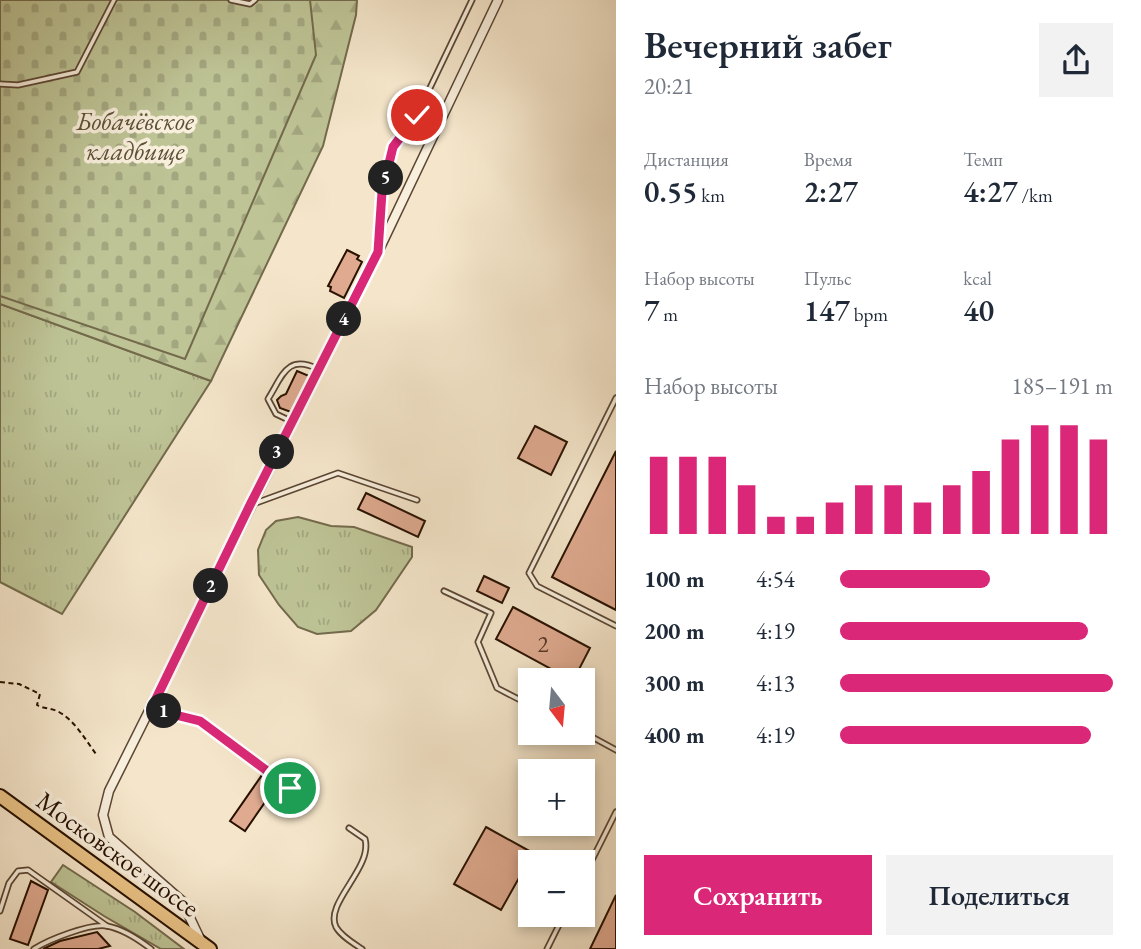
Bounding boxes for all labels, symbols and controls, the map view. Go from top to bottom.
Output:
text: Вечерний забег [644,20,892,69]
button: share [1039,23,1113,97]
text: 20:21 [644,71,694,101]
pin [387,85,447,145]
icon: check [398,96,436,134]
park label: Бобачёвское кладбище [75,104,195,168]
text: Дистанция [644,147,729,172]
text: Время [804,147,852,172]
text: Темп [963,147,1003,172]
pin: 5 [368,160,404,196]
text: 5 [380,165,391,190]
text: 0.55 [644,172,697,211]
text: 2:27 [804,172,858,211]
text: 4:27 [963,172,1018,211]
text: km [697,183,725,208]
text: /km [1018,183,1053,208]
text: Набор высоты [644,266,755,291]
text: Пульс [804,266,852,291]
text: kcal [963,266,992,291]
text: 7 [644,291,659,330]
text: 147 [804,291,850,330]
text: 40 [963,291,994,330]
pin: 4 [326,302,362,336]
text: m [659,302,678,327]
text: bpm [850,302,888,327]
text: 4 [338,306,349,331]
text: Набор высоты [644,371,778,401]
text: 185–191 m [1012,371,1113,401]
pin: 3 [260,434,294,470]
text: 3 [271,439,282,464]
text: 100 m [644,564,705,594]
text: 4:54 [756,564,795,594]
pin: 2 [194,568,228,604]
text: 2 [205,573,216,598]
text: 200 m [644,616,705,646]
text: 4:19 [756,616,795,646]
house number: 2 [537,629,549,659]
north arrow [518,668,595,746]
map controls [518,668,595,927]
text: 300 m [644,668,705,698]
text: 4:13 [756,668,795,698]
pin: 1 [146,694,182,728]
text: 1 [158,698,169,723]
text: 400 m [644,720,705,750]
text: 4:19 [756,720,795,750]
pin [260,758,320,818]
button: + [518,759,595,836]
icon: arrive [271,769,309,807]
street label: Московское шоссе [30,783,206,925]
button: − [518,850,595,927]
button: Сохранить [644,855,872,935]
button: Поделиться [886,855,1113,935]

